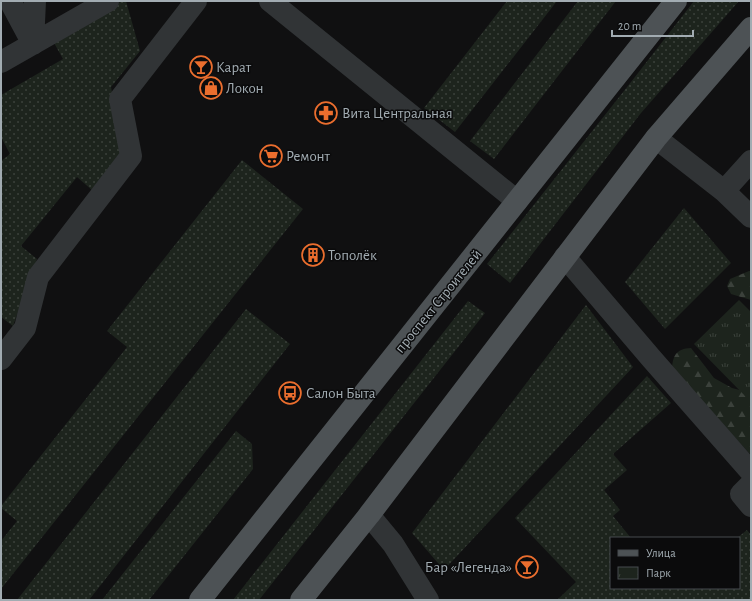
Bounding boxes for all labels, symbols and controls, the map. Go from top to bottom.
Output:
scale bar [612,12,693,38]
text: 20 m [618,20,641,32]
bar icon: Карат [188,54,214,80]
place label: Карат [216,60,252,75]
shop icon: Локон [198,75,224,101]
place label: Локон [226,81,264,96]
pharmacy icon: Вита Центральная [313,100,339,126]
place label: Вита Центральная [342,106,453,121]
supermarket icon: Ремонт [258,143,284,169]
place label: Ремонт [286,149,330,164]
building icon: Тополёк [300,242,326,268]
street label: проспект Строителей [392,247,485,356]
place label: Тополёк [328,248,377,263]
bus stop icon: Салон Быта [277,380,303,406]
place label: Салон Быта [306,386,376,401]
legend [610,537,740,589]
text: Улица [646,547,676,559]
bar icon: Бар «Легенда» [514,554,540,580]
place label: Бар «Легенда» [425,560,512,575]
text: Парк [646,567,671,579]

